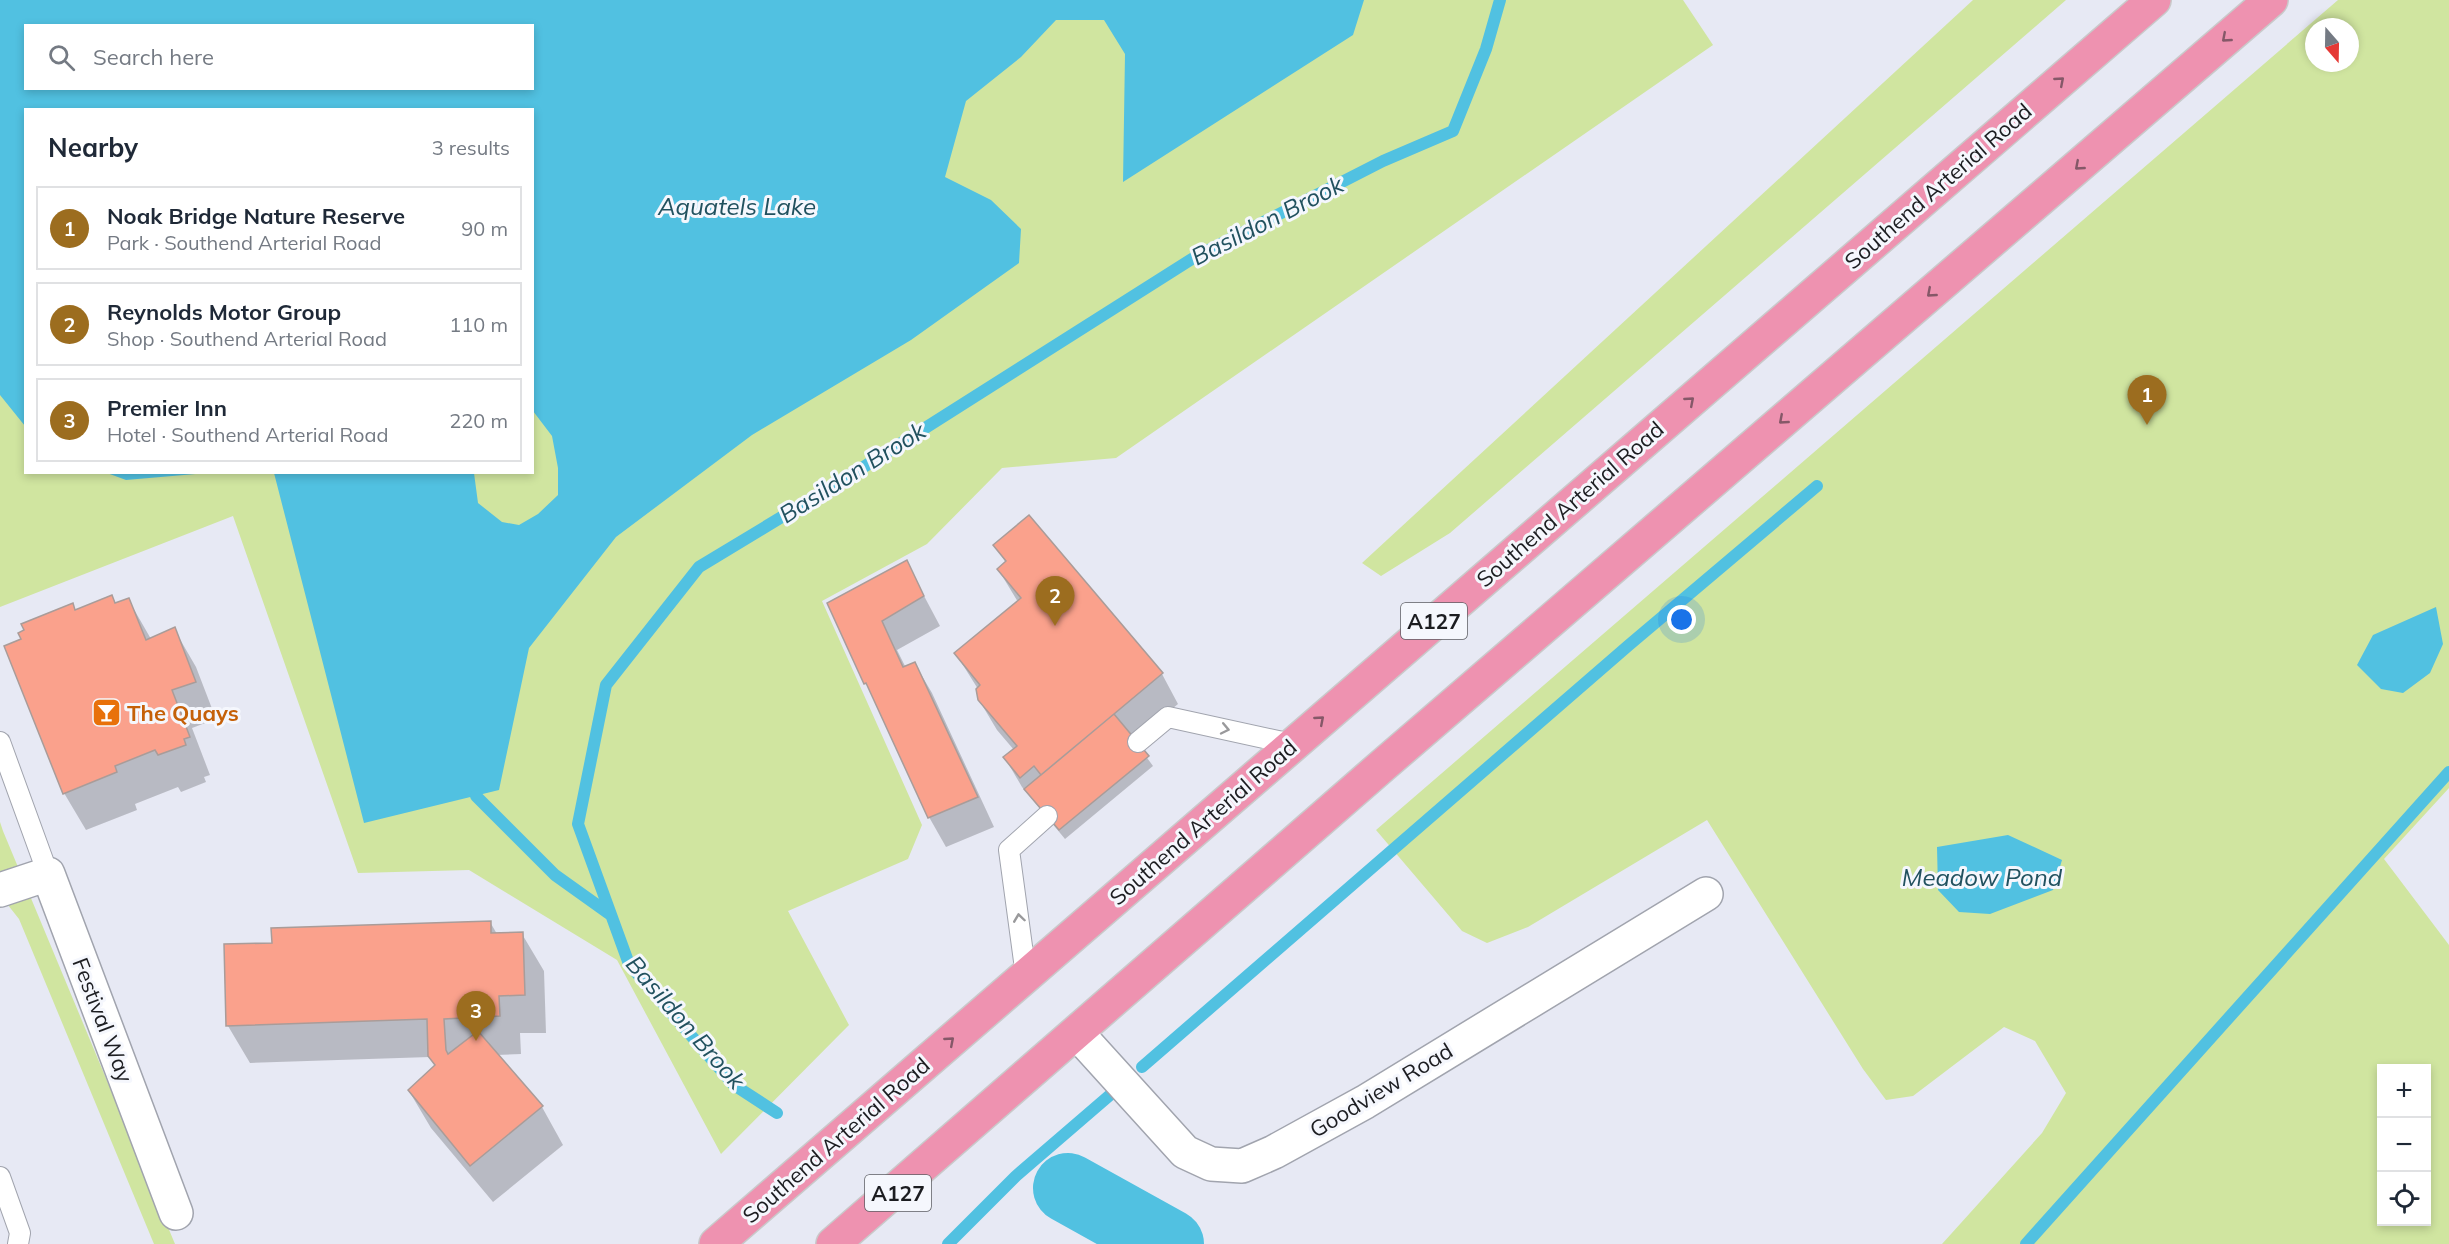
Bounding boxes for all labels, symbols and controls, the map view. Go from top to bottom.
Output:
north arrow [2305,18,2359,72]
search box [24,24,534,90]
one-way arrow [2222,31,2233,42]
icon: search [45,41,78,74]
text: Search here [93,43,214,71]
one-way arrow [2053,77,2064,88]
street label: Southend Arterial Road [1839,97,2037,275]
text: Nearby [48,131,138,164]
text: 3 results [432,135,510,160]
one-way arrow [2075,158,2086,169]
water label: Basildon Brook [1186,168,1349,271]
water label: Aquatels Lake [657,191,816,221]
text: Noak Bridge Nature Reserve [107,202,405,230]
text: 1 [64,216,76,241]
text: 90 m [461,216,508,241]
text: Park · Southend Arterial Road [107,230,381,255]
one-way arrow [1927,286,1938,297]
text: Reynolds Motor Group [107,298,341,326]
text: 2 [64,312,76,337]
text: 110 m [449,312,508,337]
text: Shop · Southend Arterial Road [107,326,387,351]
pin: 1 [2128,376,2166,425]
text: Premier Inn [107,394,227,422]
one-way arrow [1683,397,1694,408]
text: 3 [64,408,76,433]
text: 220 m [449,408,508,433]
one-way arrow [1779,413,1790,424]
water label: Basildon Brook [773,415,931,529]
street label: Southend Arterial Road [1471,415,1669,593]
text: Hotel · Southend Arterial Road [107,422,389,447]
pin: 2 [1036,576,1074,626]
road number: A127 [1401,603,1467,639]
your location [1667,605,1696,634]
bar icon: The Quays [90,697,122,729]
place label: The Quays [127,699,239,727]
one-way arrow [1313,716,1324,727]
one-way arrow [1220,722,1230,735]
street label: Southend Arterial Road [1104,733,1302,911]
water label: Meadow Pond [1902,862,2063,892]
one-way arrow [1014,913,1026,922]
water label: Basildon Brook [620,949,753,1095]
street label: Festival Way [66,954,140,1087]
pin: 3 [456,992,496,1041]
street label: Goodview Road [1304,1036,1458,1144]
one-way arrow [944,1037,954,1048]
street label: Southend Arterial Road [737,1051,935,1229]
map controls [2377,1064,2431,1226]
button: + [2377,1064,2431,1118]
button: − [2377,1118,2431,1172]
button: locate [2377,1172,2431,1226]
road number: A127 [865,1175,931,1211]

